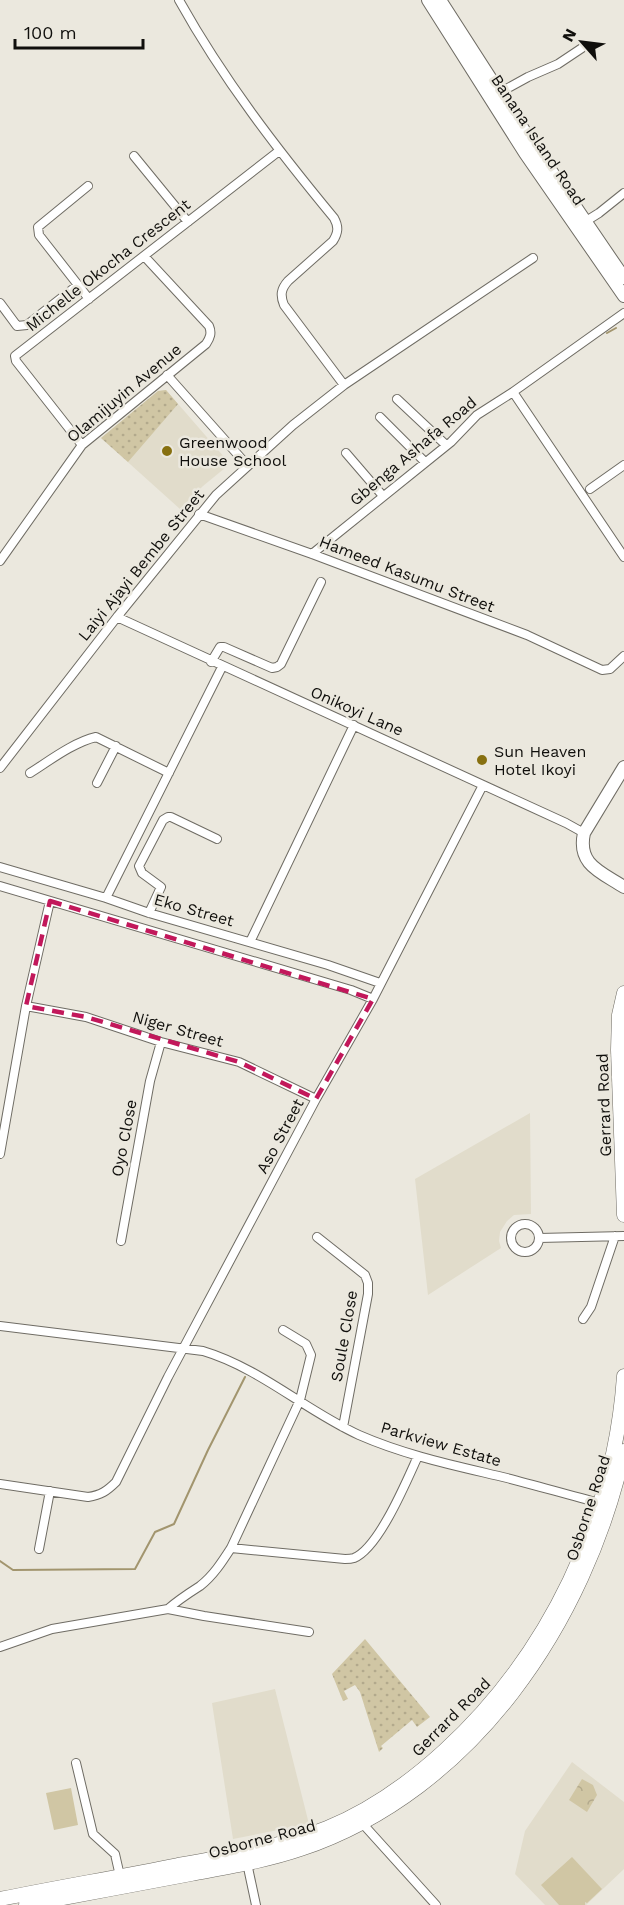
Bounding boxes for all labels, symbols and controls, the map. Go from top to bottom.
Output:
scale bar [15,12,142,50]
north arrow [552,12,612,72]
text: 100 m [24,22,77,43]
text: N [558,25,580,45]
street label: Banana Island Road [487,71,589,209]
street label: Michelle Okocha Crescent [22,195,194,335]
street label: Olamijuyin Avenue [63,340,185,446]
street label: Gbenga Ashafa Road [346,392,480,510]
place label: Greenwood House School [179,433,287,470]
marker: Greenwood House School [160,444,174,458]
street label: Laiyi Ajayi Bembe Street [74,485,208,645]
street label: Hameed Kasumu Street [317,532,498,616]
street label: Onikoyi Lane [307,682,407,740]
place label: Sun Heaven Hotel Ikoyi [494,742,587,779]
marker: Sun Heaven Hotel Ikoyi [475,753,489,767]
street label: Eko Street [152,890,236,931]
street label: Niger Street [130,1007,226,1051]
street label: Gerrard Road [593,1053,615,1157]
street label: Aso Street [252,1095,308,1177]
street label: Oyo Close [107,1098,141,1178]
street label: Soule Close [327,1289,361,1383]
street label: Parkview Estate [379,1418,503,1470]
street label: Osborne Road [562,1453,614,1563]
street label: Gerrard Road [408,1674,494,1760]
street label: Osborne Road [206,1816,318,1862]

